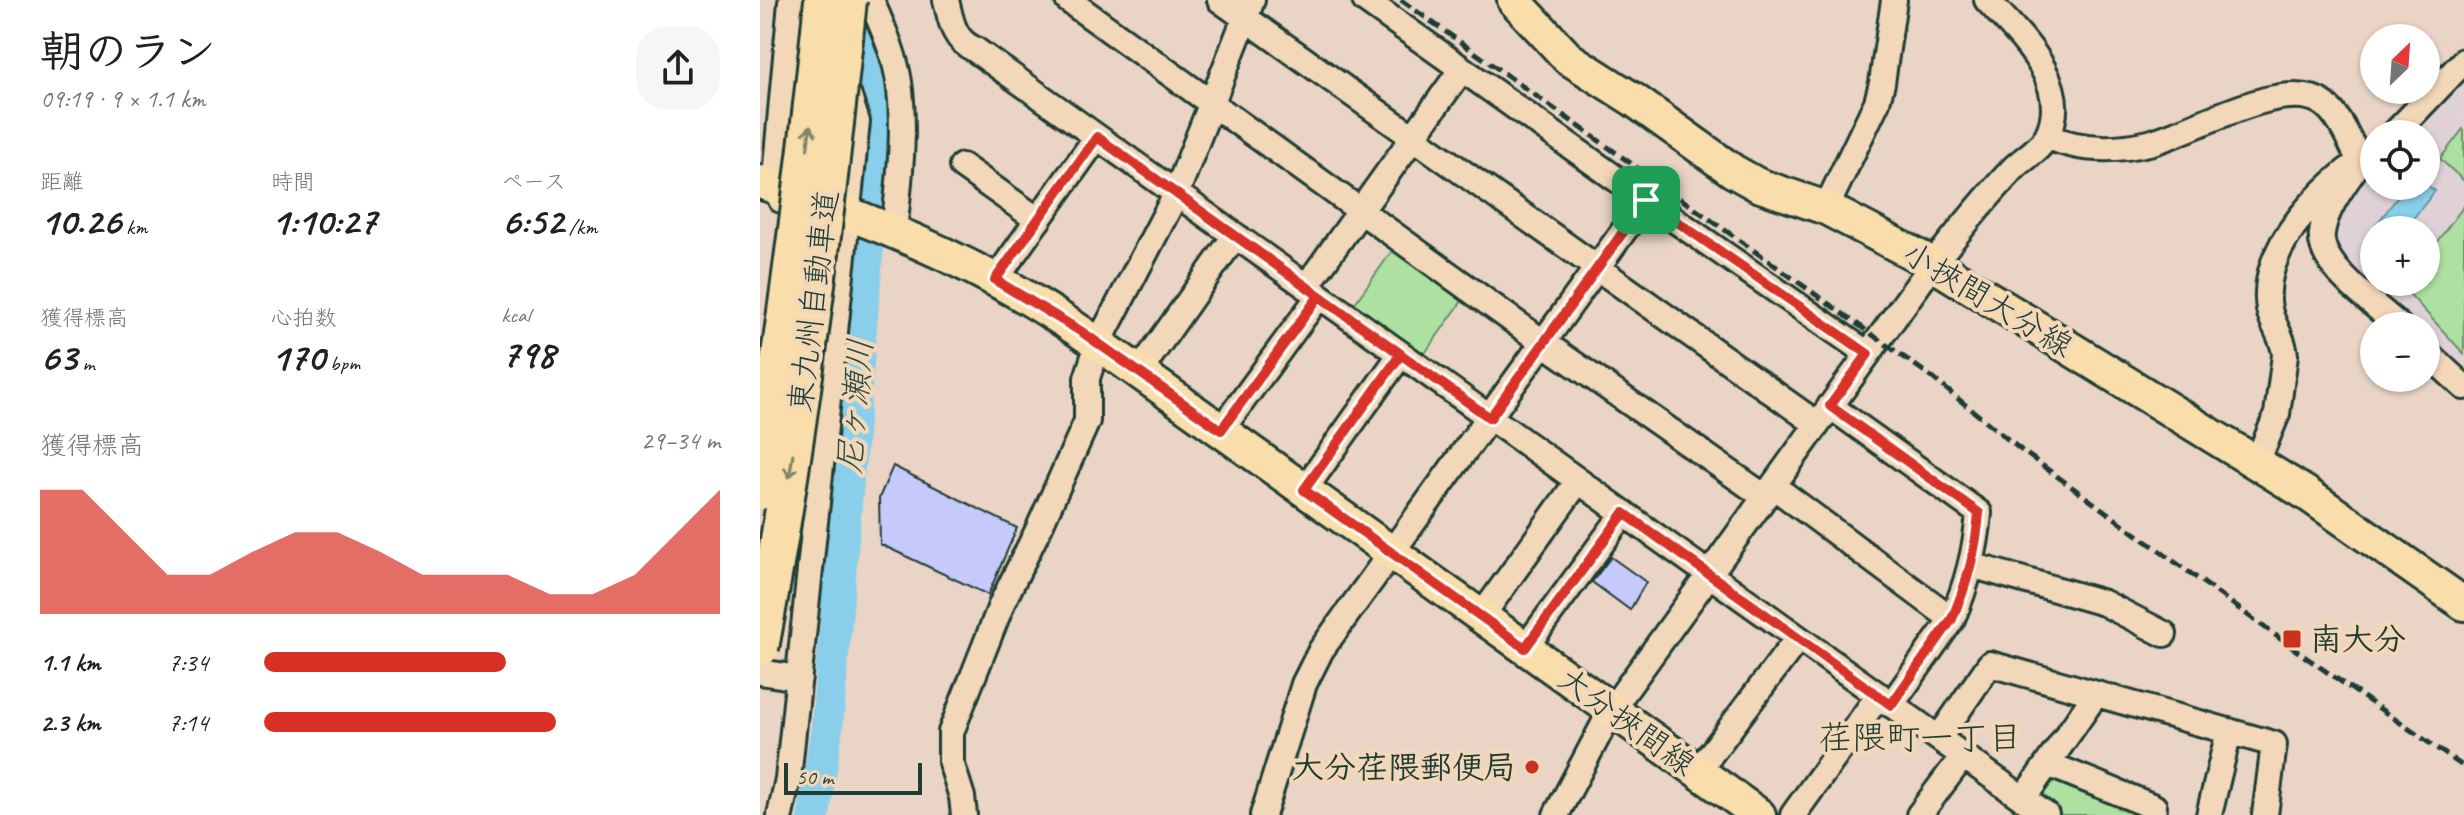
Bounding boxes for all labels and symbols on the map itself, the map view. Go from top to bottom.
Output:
north arrow [2360,24,2440,104]
one-way arrow [802,125,817,150]
pin [1612,166,1680,234]
street label: 東九州自動車道 [779,187,847,415]
street label: 小挾間大分線 [1895,232,2081,366]
water label: 尼ヶ瀬川 [827,336,882,476]
one-way arrow [782,453,797,479]
place label: 南大分 [2310,619,2406,660]
marker: 南大分 [2281,628,2303,650]
street label: 大分挾間線 [1550,658,1703,785]
district label: 荏隈町一丁目 [1818,716,2022,759]
place label: 大分荏隈郵便局 [1292,747,1516,788]
marker: 大分荏隈郵便局 [1523,758,1541,776]
scale bar [784,759,922,795]

